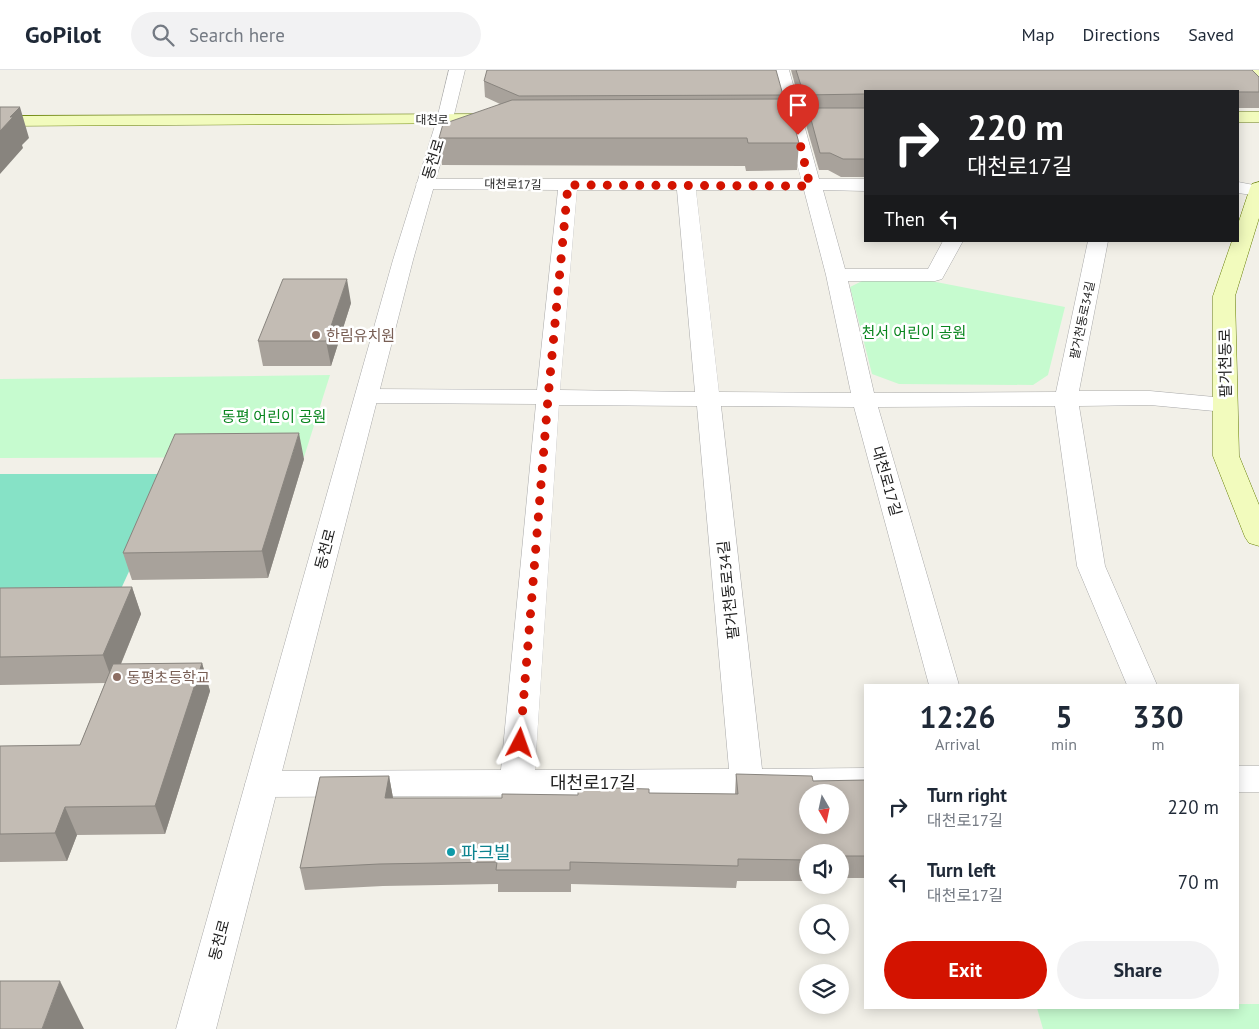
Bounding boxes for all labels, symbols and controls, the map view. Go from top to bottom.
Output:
search box [131,12,481,57]
text: GoPilot [25,19,101,50]
icon: search [149,21,177,49]
text: Search here [189,23,285,47]
text: Map [1022,23,1054,46]
text: Directions [1082,23,1160,46]
text: Saved [1188,23,1234,46]
pin [777,84,819,135]
icon: arrive [784,91,812,119]
text: 220 m [967,104,1064,150]
icon: right [884,110,949,175]
street label: 대천로 [415,112,449,127]
street label: 동천로 [418,136,448,182]
text: 대천로17길 [967,152,1072,180]
street label: 대천로17길 [484,176,542,192]
icon: left [935,205,963,233]
text: Then [884,207,925,231]
street label: 팔거천동로34길 [1066,280,1098,360]
park label: 천서 어린이 공원 [862,323,966,342]
place label: 한림유치원 [326,326,395,345]
street label: 팔거천동로 [1215,328,1235,398]
marker: 한림유치원 [310,329,322,341]
park label: 동평 어린이 공원 [222,407,326,426]
street label: 대천로17길 [868,444,906,518]
street label: 동천로 [310,527,340,571]
street label: 팔거천동로34길 [713,540,743,640]
place label: 동평초등학교 [127,668,210,687]
marker: 동평초등학교 [111,671,123,683]
text: 12:26 [919,697,996,736]
text: 5 [1056,697,1073,736]
text: 330 [1132,697,1184,736]
position arrow [493,716,545,768]
text: Arrival [935,734,980,754]
text: min [1051,734,1077,754]
text: m [1152,734,1165,754]
street label: 대천로17길 [550,771,636,794]
text: Turn right [927,783,1007,807]
north arrow [799,784,849,834]
map controls [799,784,849,1014]
icon: right [884,793,912,821]
text: 220 m [1167,795,1219,819]
text: 대천로17길 [927,810,1003,830]
place label: 파크빌 [461,841,511,864]
button: sound [799,844,849,894]
marker: 파크빌 [445,846,457,858]
text: Turn left [927,858,996,882]
icon: left [884,868,912,896]
text: 70 m [1178,870,1219,894]
text: 대천로17길 [927,885,1003,905]
button: search [799,904,849,954]
street label: 동천로 [204,918,234,962]
button: Exit [884,941,1047,999]
button: Share [1057,941,1219,999]
button: layers [799,964,849,1014]

